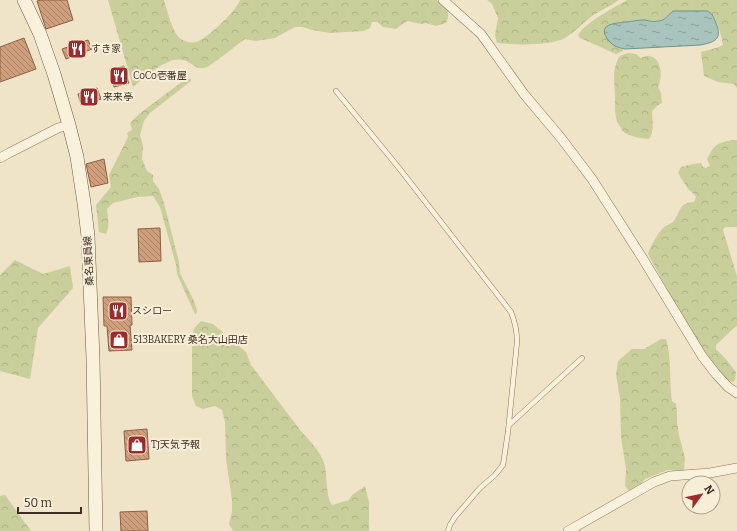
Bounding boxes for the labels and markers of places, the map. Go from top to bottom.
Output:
restaurant icon: すき家 [66,38,88,60]
place label: すき家 [91,43,121,55]
restaurant icon: CoCo壱番屋 [108,65,130,87]
place label: CoCo壱番屋 [133,70,187,82]
restaurant icon: 来来亭 [78,86,100,108]
place label: 来来亭 [103,91,133,103]
restaurant icon: スシロー [107,300,129,322]
place label: スシロー [132,305,172,317]
shop icon: 513BAKERY 桑名大山田店 [108,329,130,351]
place label: 513BAKERY 桑名大山田店 [133,334,248,346]
shop icon: TJ天気予報 [126,434,148,456]
place label: TJ天気予報 [151,439,200,451]

